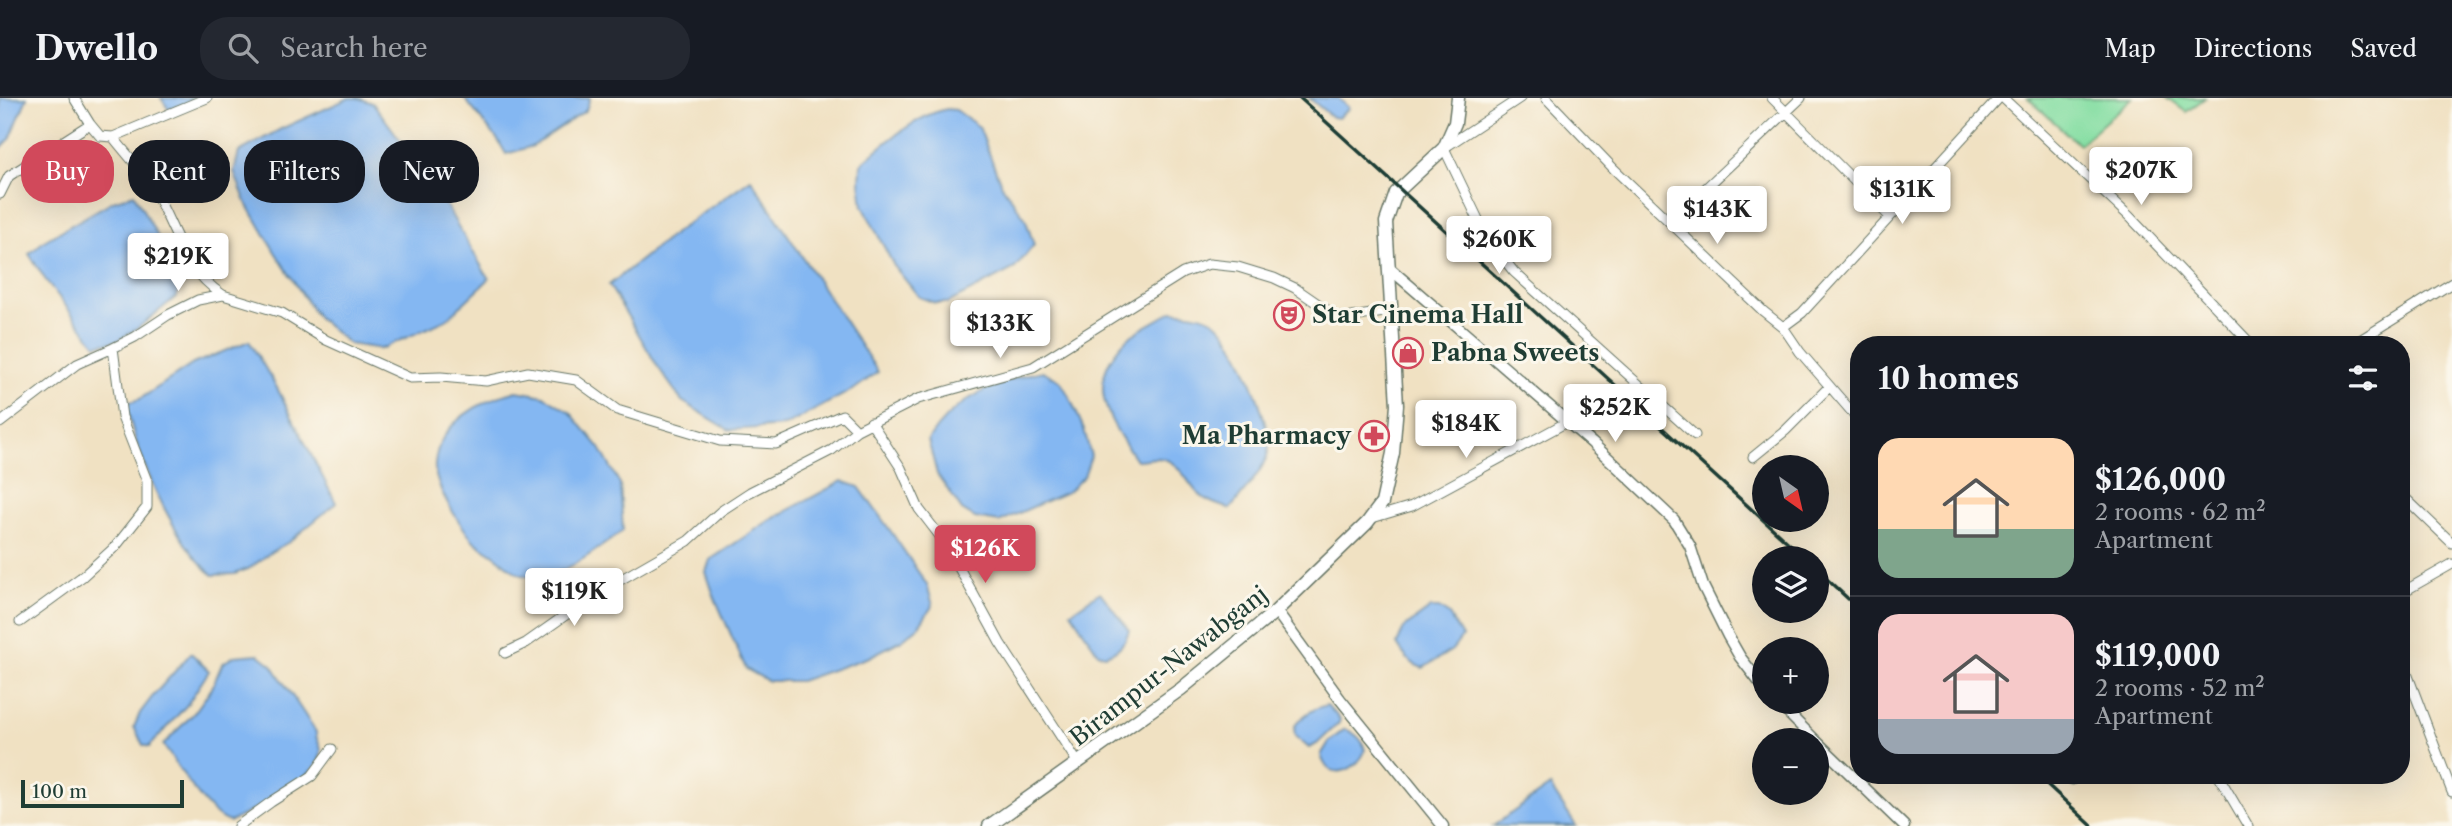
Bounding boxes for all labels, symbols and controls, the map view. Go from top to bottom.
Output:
search box [200,17,690,80]
text: Dwello [35,28,158,69]
icon: search [224,29,262,67]
text: Search here [280,32,428,64]
text: Map [2104,34,2156,63]
text: Directions [2194,34,2312,63]
text: Saved [2350,34,2417,63]
chip: Buy [21,140,114,203]
chip: Rent [128,140,230,203]
chip: Filters [244,140,365,203]
chip: New [379,140,479,203]
pin: $207K [2092,148,2190,207]
text: $207K [2105,156,2177,184]
pin: $131K [1853,166,1951,226]
text: $131K [1870,175,1934,203]
pin: $143K [1668,186,1766,246]
text: $143K [1683,195,1751,223]
pin: $260K [1450,216,1548,276]
text: $260K [1462,225,1536,253]
pin: $219K [129,234,227,293]
text: $219K [144,242,212,270]
theatre icon: Star Cinema Hall [1272,298,1306,332]
pin: $133K [951,300,1049,360]
place label: Star Cinema Hall [1312,300,1523,329]
text: $133K [966,309,1034,337]
shop icon: Pabna Sweets [1391,336,1425,370]
place label: Pabna Sweets [1431,338,1599,367]
icon: filters [2344,359,2382,397]
text: 10 homes [1878,360,2019,397]
pin: $252K [1566,384,1664,444]
text: $252K [1579,393,1651,421]
pin: $184K [1417,400,1515,460]
text: $184K [1431,409,1501,437]
pharmacy icon: Ma Pharmacy [1357,419,1391,453]
place label: Ma Pharmacy [1182,421,1352,450]
north arrow [1752,455,1829,532]
map controls [1752,455,1829,805]
text: $126,000 [2095,461,2226,498]
icon: home [1934,466,2018,550]
text: 2 rooms · 62 m² [2095,498,2266,526]
pin: $126K [936,526,1034,585]
text: Apartment [2095,526,2213,554]
text: $126K [951,534,1019,562]
button: layers [1752,546,1829,623]
pin: $119K [525,568,623,628]
text: $119K [541,577,607,605]
street label: Birampur-Nawabganj [1064,579,1273,752]
button: + [1752,637,1829,714]
text: $119,000 [2095,637,2221,674]
icon: home [1934,642,2018,726]
text: 2 rooms · 52 m² [2095,674,2265,702]
text: Apartment [2095,702,2213,730]
button: − [1752,728,1829,805]
scale bar [21,777,184,809]
text: 100 m [32,780,87,803]

